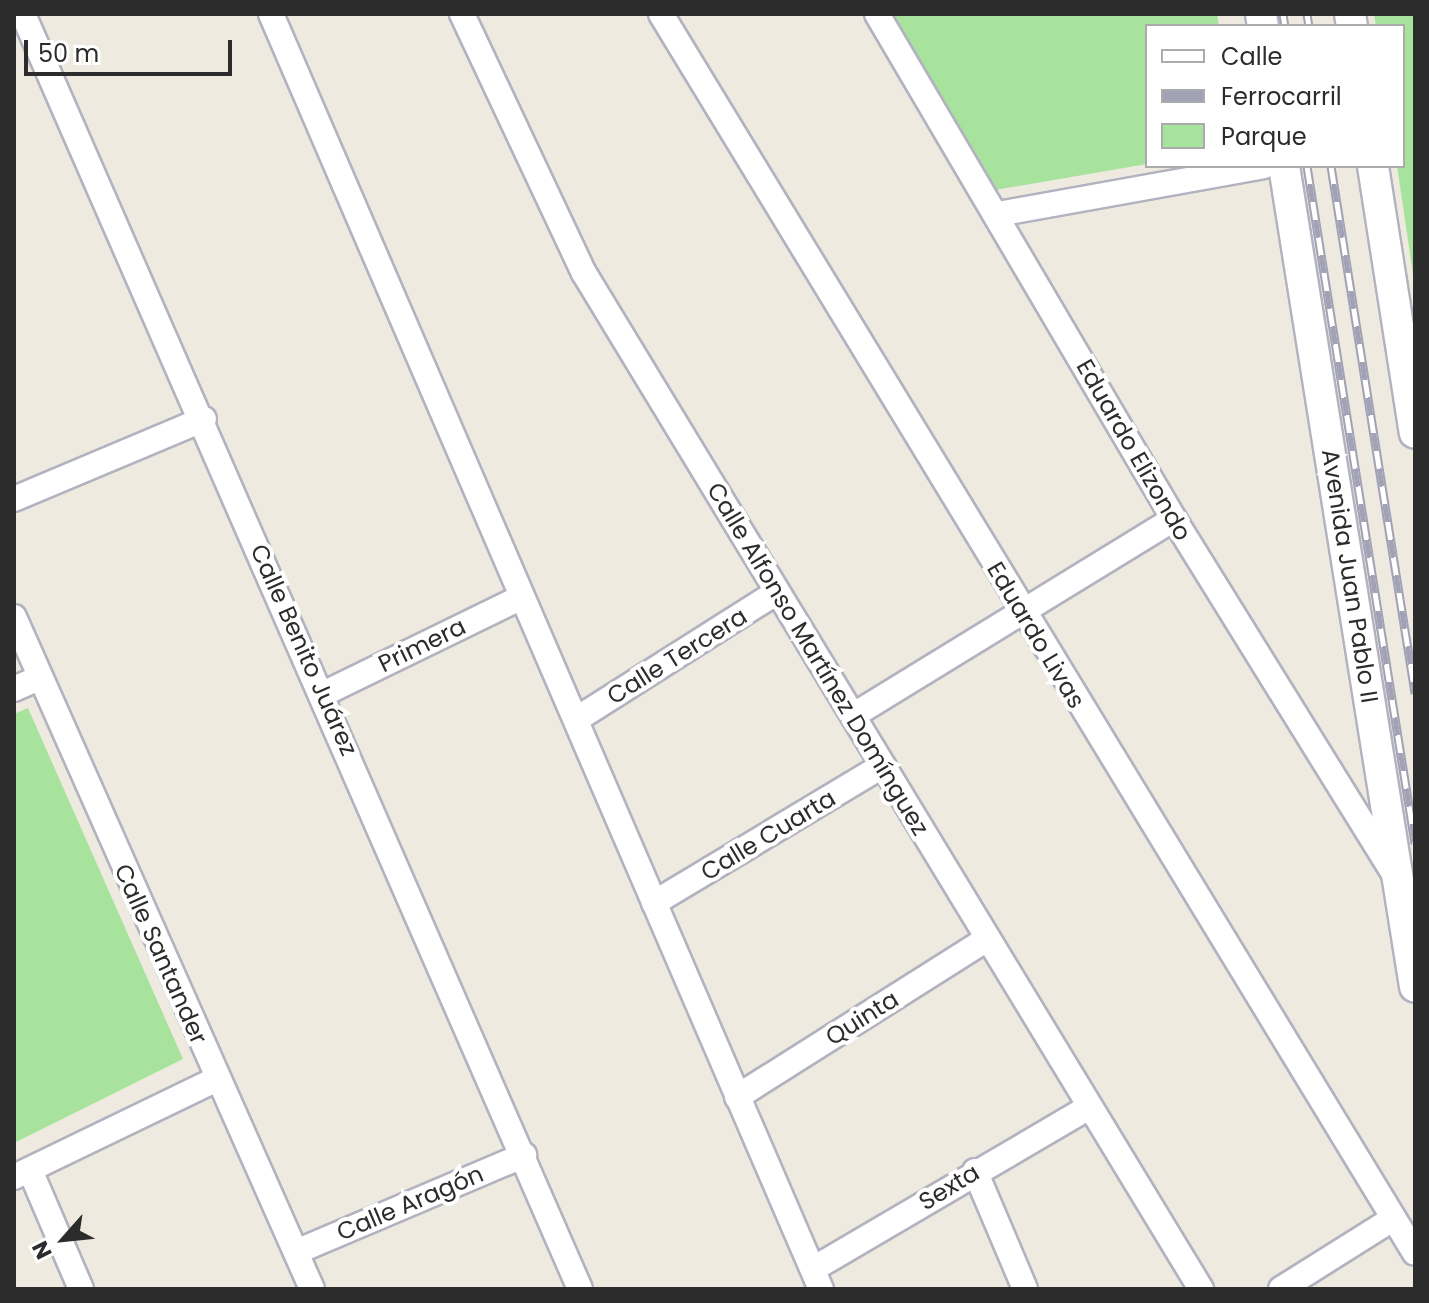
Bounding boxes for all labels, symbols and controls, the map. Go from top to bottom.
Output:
scale bar [28,24,236,74]
legend [1145,24,1405,168]
text: 50 m [38,37,99,70]
text: Calle [1221,40,1282,73]
text: Ferrocarril [1221,80,1342,113]
text: Parque [1221,120,1307,153]
street label: Eduardo Elizondo [1070,354,1198,546]
street label: Avenida Juan Pablo II [1316,447,1384,705]
street label: Calle Alfonso Martínez Domínguez [701,477,935,841]
street label: Calle Benito Juárez [244,540,364,760]
street label: Eduardo Livas [981,557,1091,713]
street label: Calle Tercera [602,602,752,710]
street label: Primera [374,612,470,678]
street label: Calle Cuarta [695,784,841,886]
street label: Calle Santander [108,860,214,1048]
street label: Quinta [820,984,904,1052]
street label: Sexta [914,1158,984,1216]
street label: Calle Aragón [333,1159,487,1247]
north arrow [24,1199,104,1279]
text: N [25,1236,60,1265]

